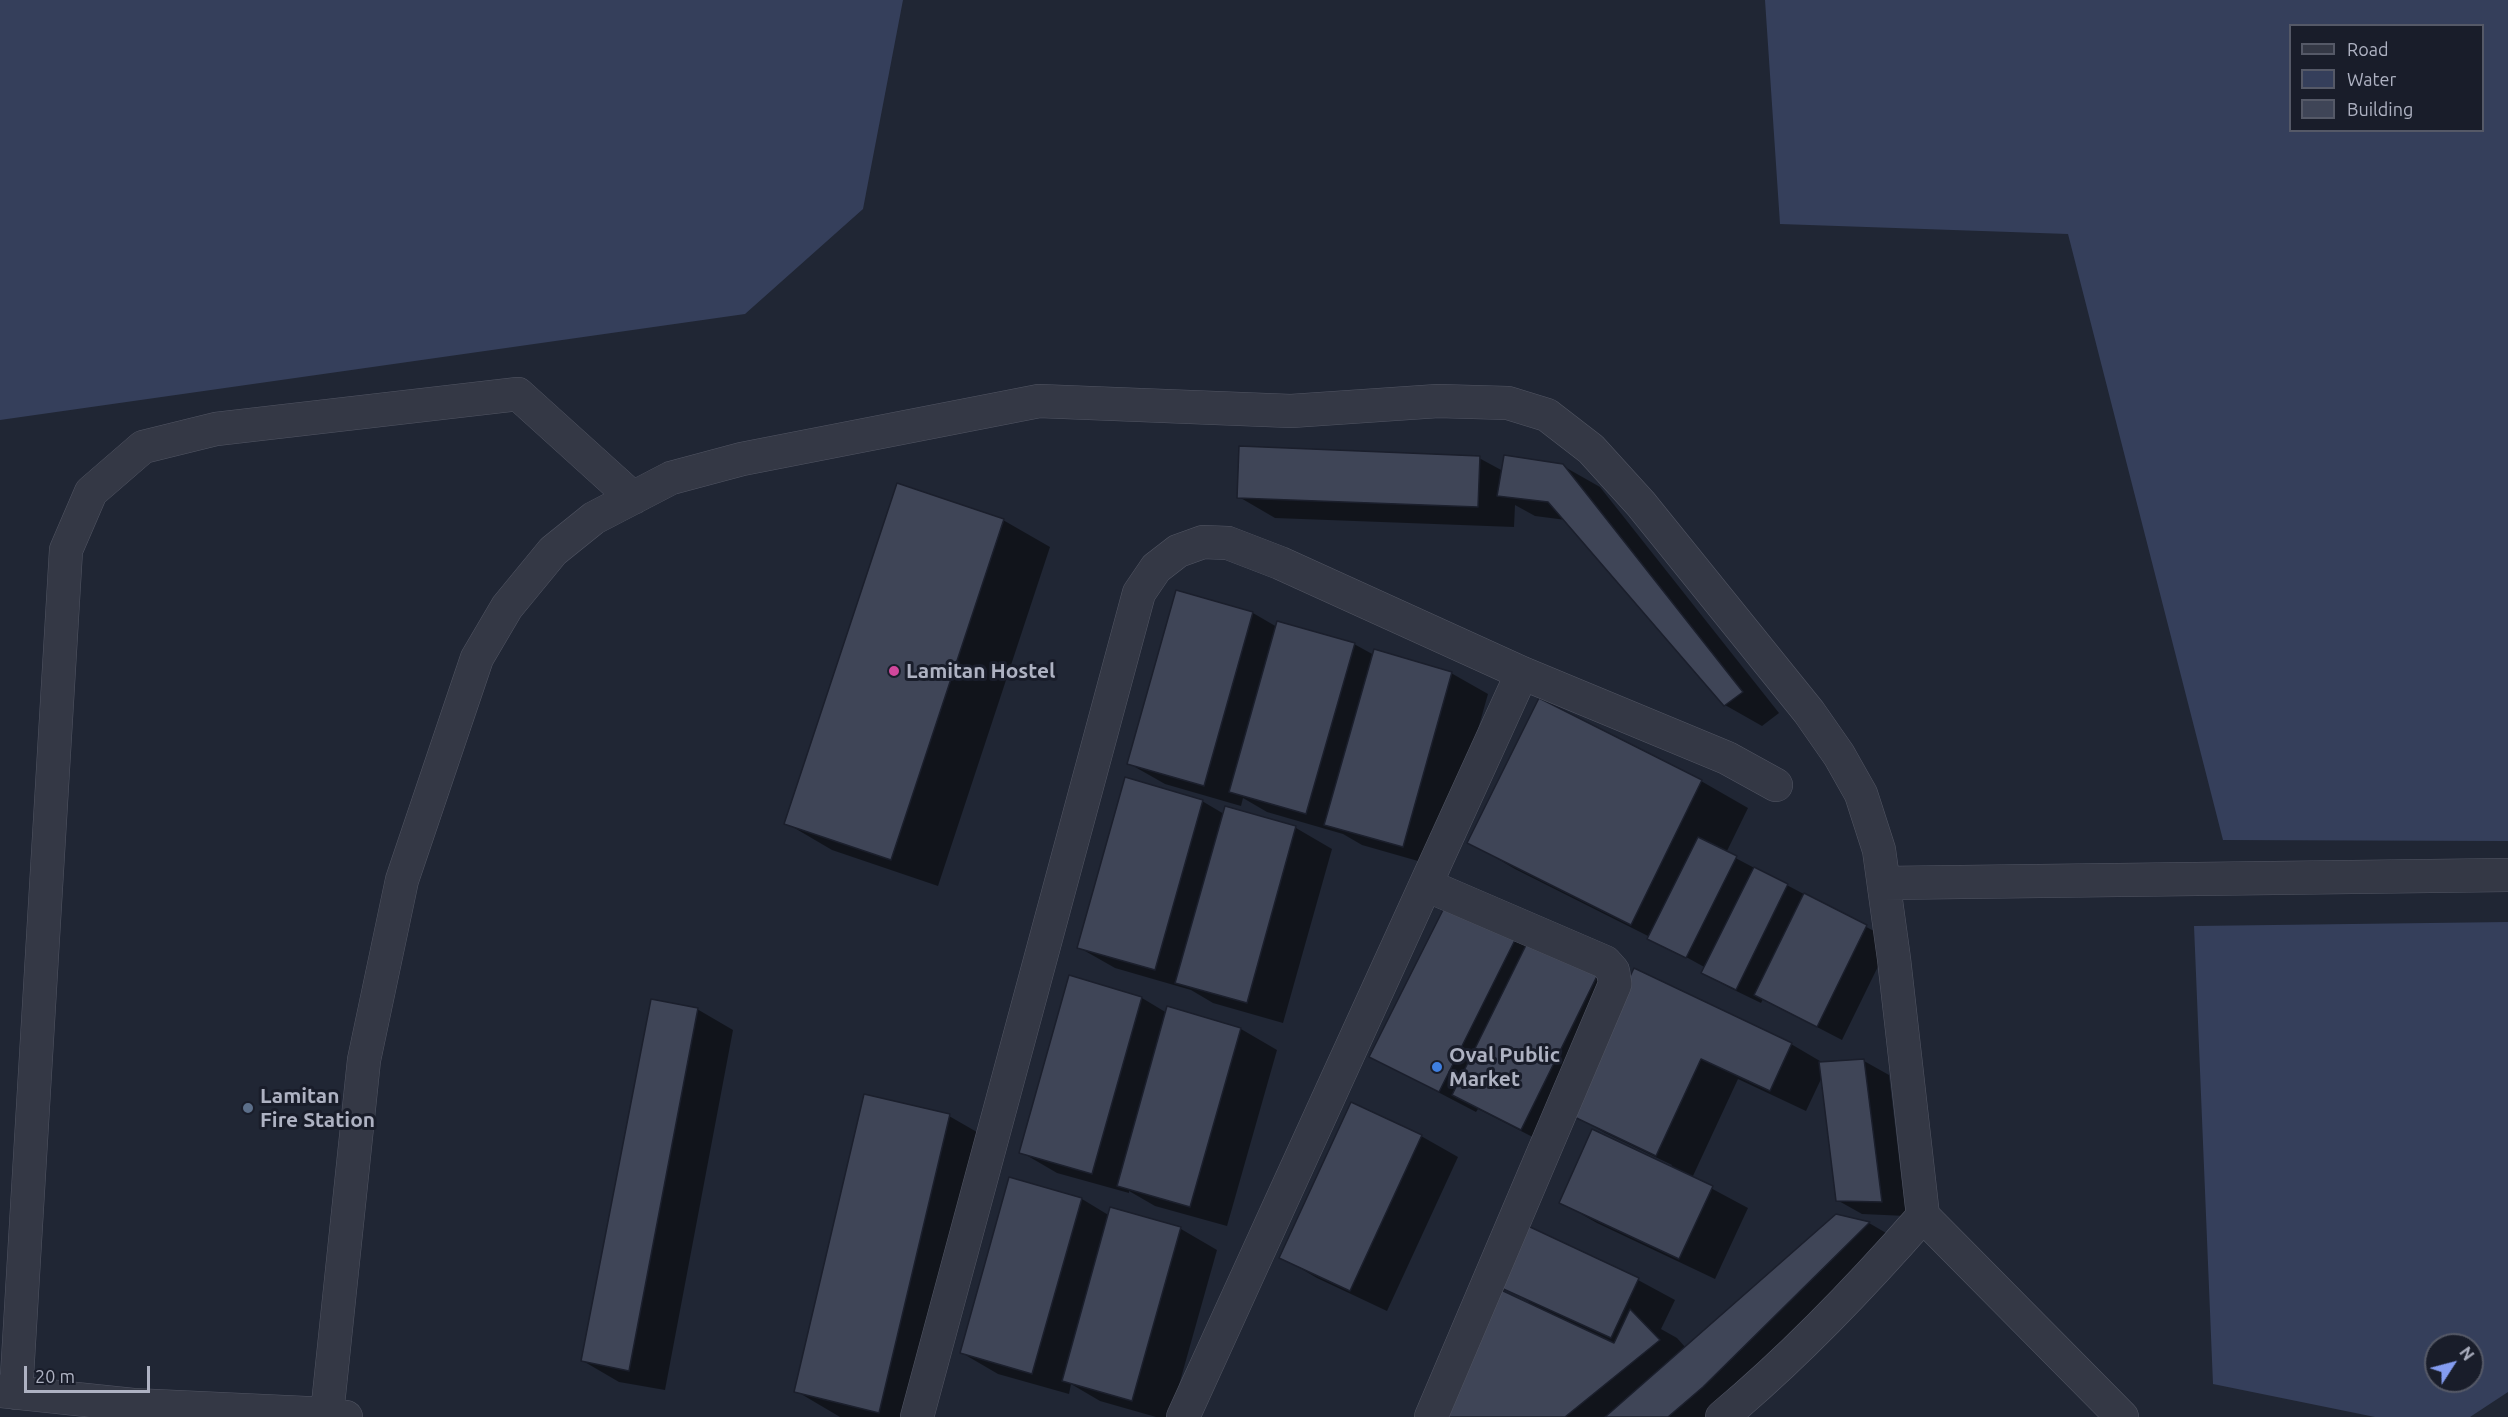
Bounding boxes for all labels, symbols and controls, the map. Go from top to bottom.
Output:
legend [2289,24,2484,132]
text: Road [2347,39,2389,59]
text: Water [2347,69,2396,89]
text: Building [2347,99,2413,119]
place label: Lamitan Hostel [906,658,1055,684]
marker: Lamitan Hostel [887,664,901,678]
place label: Oval Public Market [1449,1042,1560,1092]
marker: Oval Public Market [1430,1060,1444,1074]
place label: Lamitan Fire Station [260,1083,375,1133]
marker: Lamitan Fire Station [241,1101,255,1115]
north arrow [2424,1333,2484,1393]
text: N [2456,1343,2478,1364]
scale bar [27,1354,153,1392]
text: 20 m [35,1366,75,1386]

